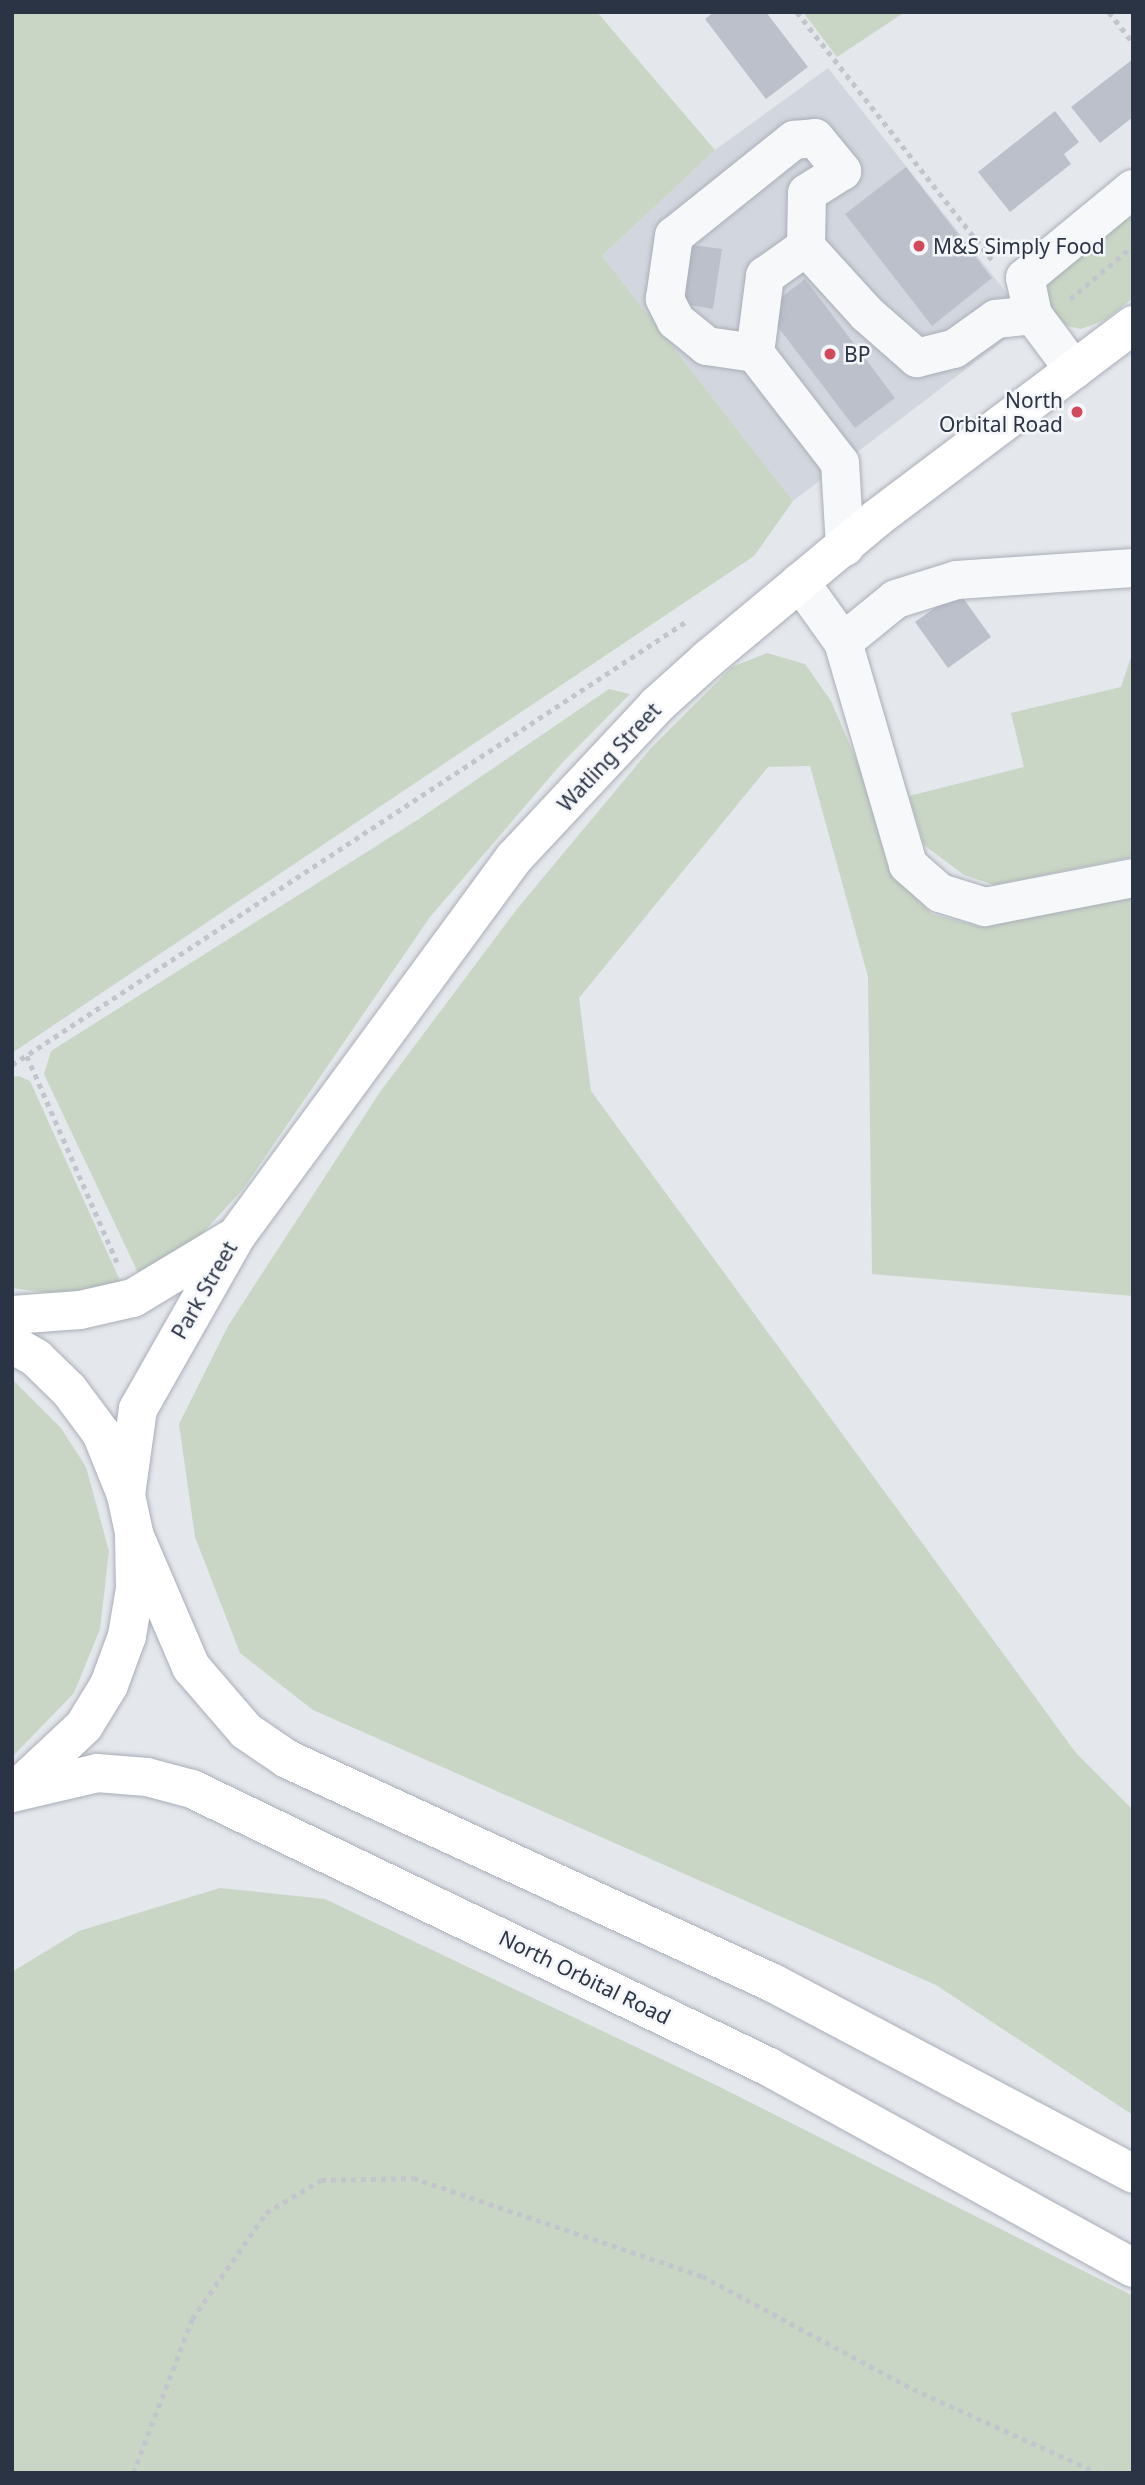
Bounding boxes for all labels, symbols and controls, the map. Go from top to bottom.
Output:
place label: M&S Simply Food [933,233,1105,259]
marker: M&S Simply Food [911,238,927,254]
place label: BP [844,341,870,367]
marker: BP [822,346,838,362]
place label: North Orbital Road [939,387,1063,437]
marker: North Orbital Road [1069,404,1085,420]
street label: Watling Street [552,697,666,817]
street label: Park Street [166,1237,242,1343]
street label: North Orbital Road [495,1925,675,2029]

